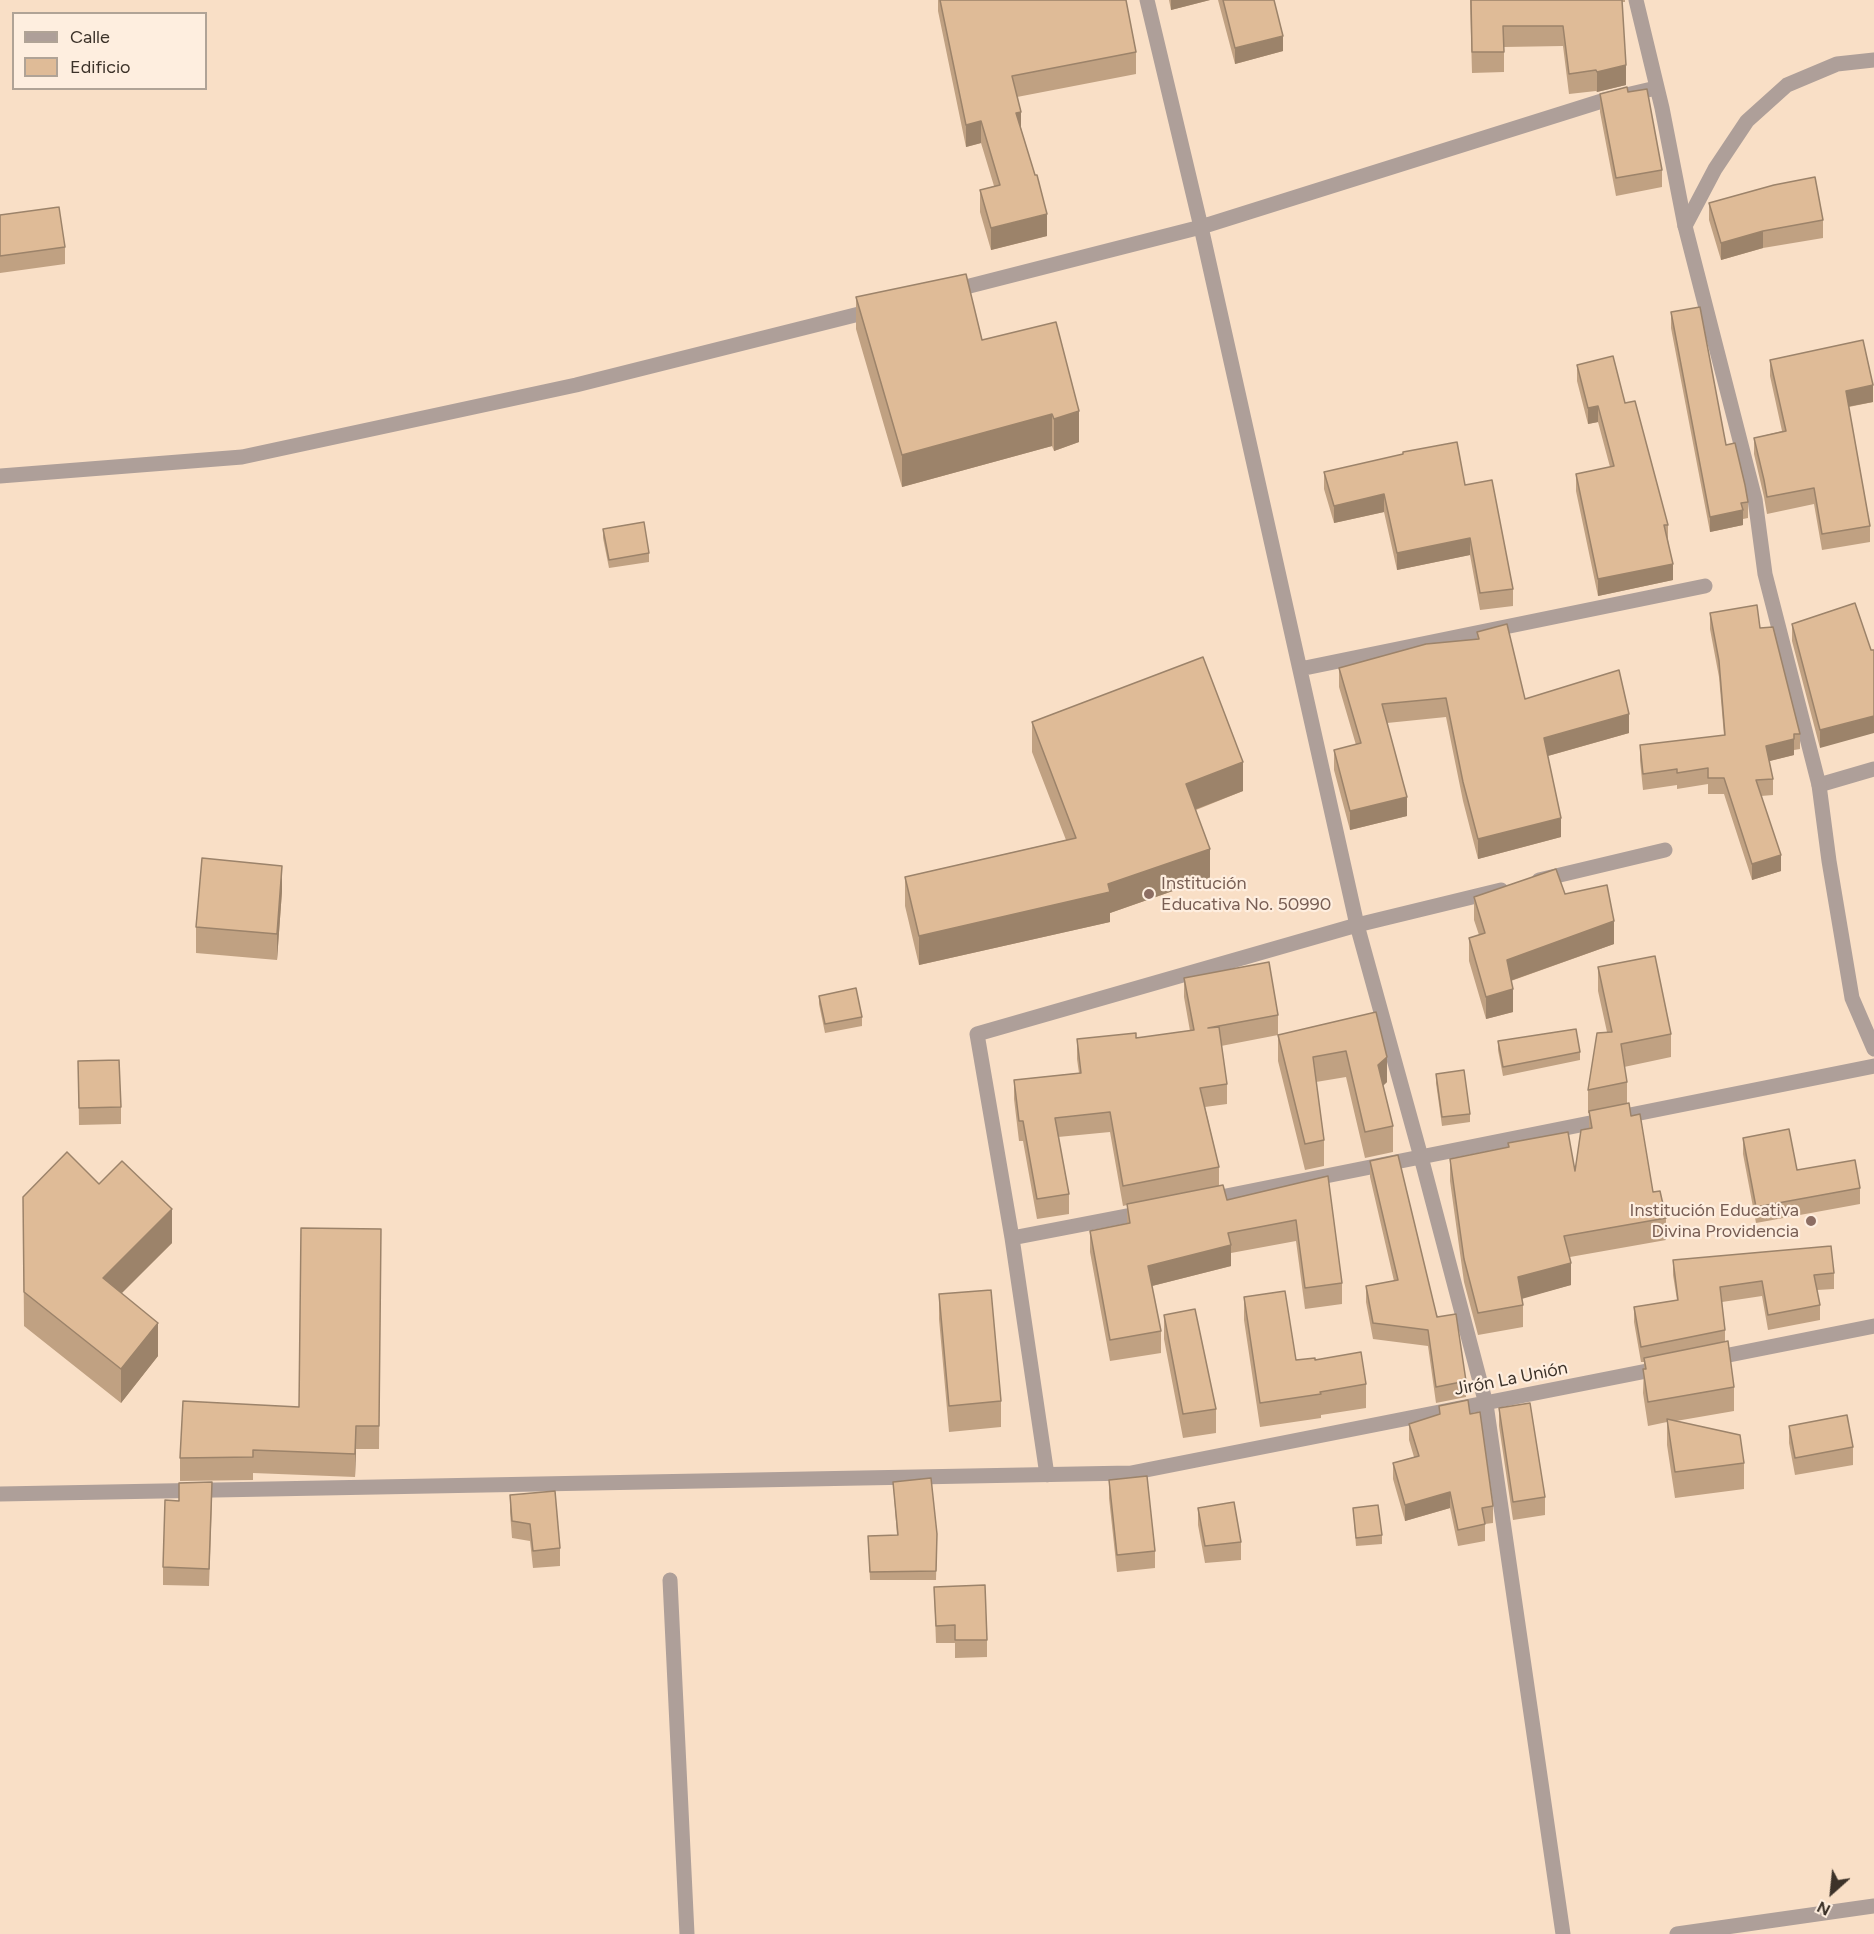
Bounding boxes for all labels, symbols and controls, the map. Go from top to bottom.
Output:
legend [12,12,207,90]
text: Calle [70,26,110,48]
text: Edificio [70,56,131,78]
place label: Institución Educativa No. 50990 [1161,873,1331,916]
marker: Institución Educativa No. 50990 [1142,887,1156,901]
place label: Institución Educativa Divina Providencia [1630,1200,1799,1242]
marker: Institución Educativa Divina Providencia [1804,1214,1818,1228]
street label: Jirón La Unión [1453,1357,1569,1401]
north arrow [1802,1862,1862,1922]
text: N [1814,1897,1833,1920]

